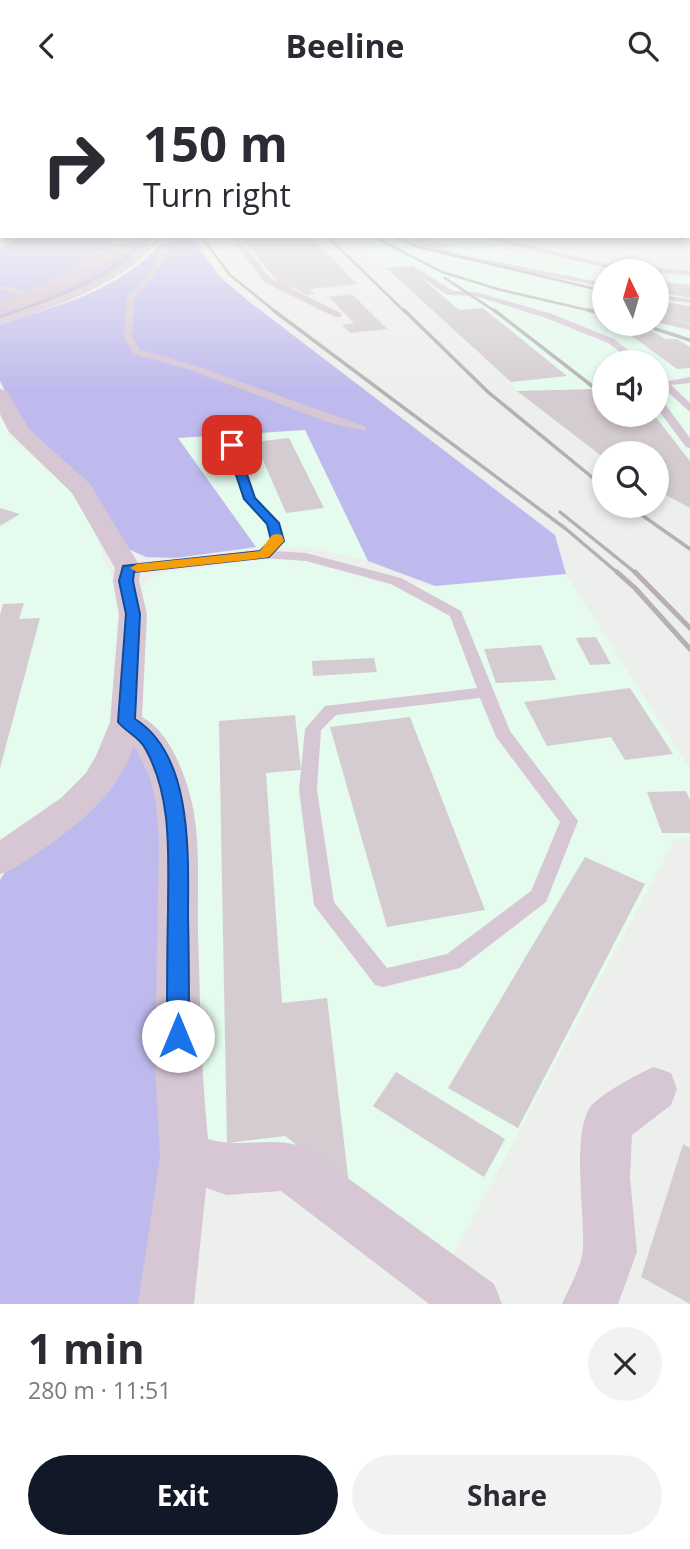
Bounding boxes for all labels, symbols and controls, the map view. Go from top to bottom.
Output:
text: Beeline [286,24,404,67]
icon: back [28,27,66,65]
icon: search [624,27,662,65]
text: 150 m [143,110,288,176]
icon: right [28,119,119,210]
text: Turn right [143,173,291,216]
north arrow [592,259,668,336]
map controls [592,259,669,518]
button: sound [592,350,669,427]
pin [202,415,262,475]
icon: arrive [213,426,251,464]
button: search [592,441,669,518]
position arrow [141,999,215,1073]
text: 1 min [28,1319,145,1376]
button: close [588,1327,662,1401]
text: 280 m · 11:51 [28,1374,171,1406]
button: Exit [28,1455,338,1535]
button: Share [352,1455,662,1535]

